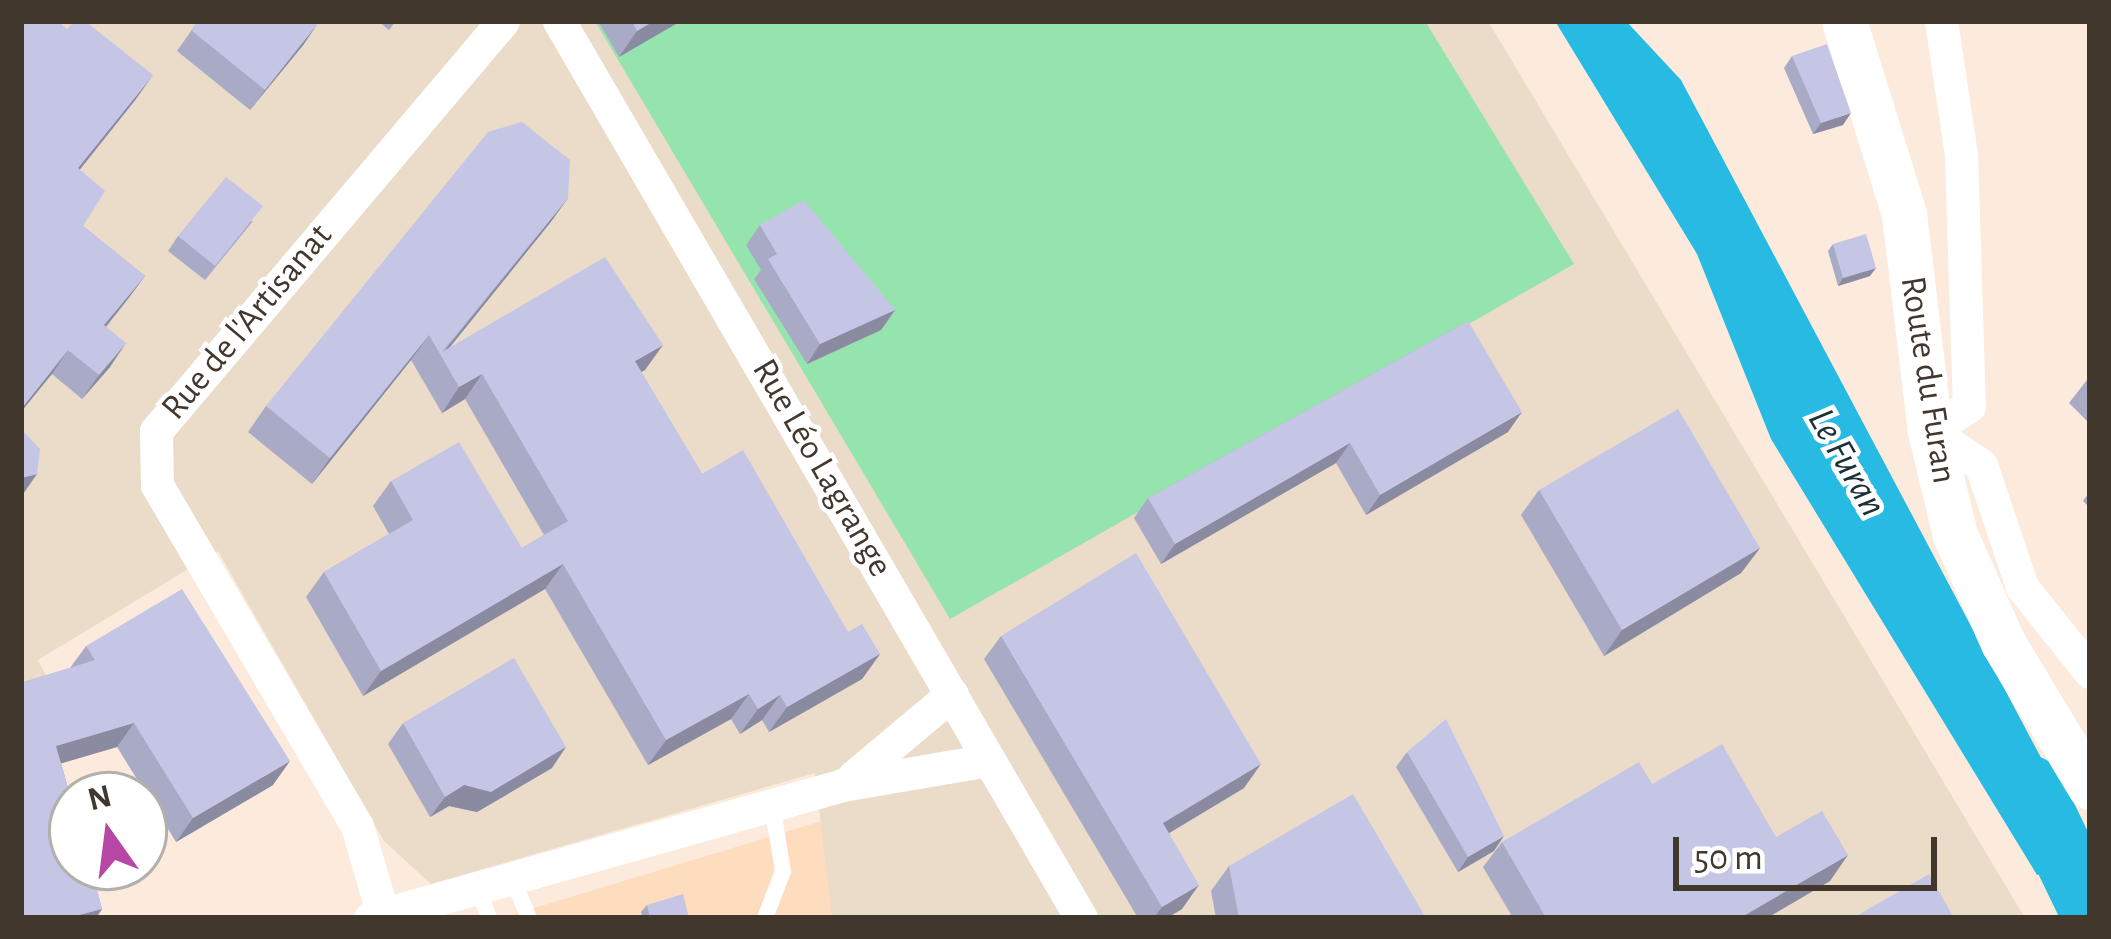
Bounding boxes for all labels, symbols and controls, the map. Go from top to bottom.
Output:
street label: Rue de l'Artisanat [152,215,342,429]
street label: Route du Furan [1890,273,1966,487]
street label: Rue Léo Lagrange [742,351,902,585]
water label: Le Furan [1796,401,1896,525]
north arrow [48,771,168,891]
text: N [85,780,115,817]
scale bar [1679,813,1943,887]
text: 50 m [1694,840,1763,876]

